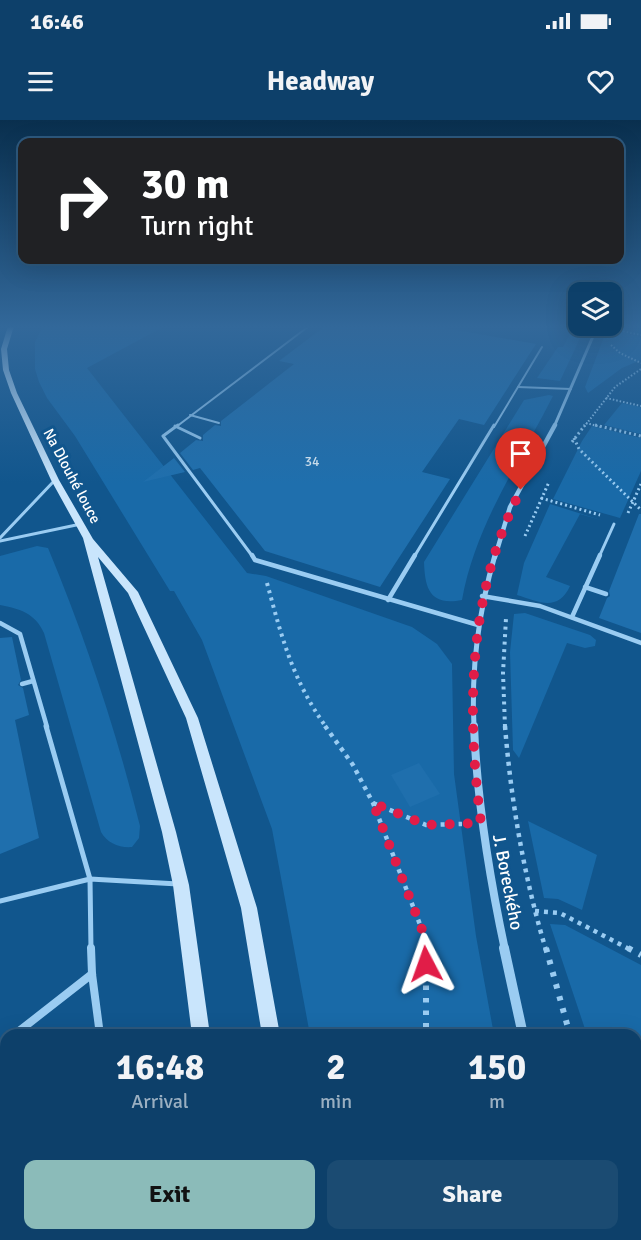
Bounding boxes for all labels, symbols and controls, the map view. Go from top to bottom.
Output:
text: 16:46 [30,8,84,35]
icon: menu [24,65,57,98]
text: Headway [267,65,374,98]
icon: heart [584,65,617,98]
text: 30 m [141,159,230,210]
icon: right [42,162,120,240]
text: Turn right [141,210,254,243]
map controls [568,282,622,336]
button: layers [568,282,622,336]
street label: Na Dlouhé louce [39,426,105,526]
pin [495,428,546,490]
icon: arrive [504,437,537,470]
house number: 34 [304,453,320,470]
street label: J. Boreckého [488,832,528,932]
position arrow [394,932,458,996]
text: 16:48 [116,1045,204,1090]
text: 2 [326,1045,346,1090]
text: 150 [468,1045,526,1090]
text: Arrival [131,1089,189,1114]
text: min [320,1089,352,1114]
text: m [489,1089,505,1114]
button: Exit [24,1160,315,1229]
button: Share [327,1160,618,1229]

